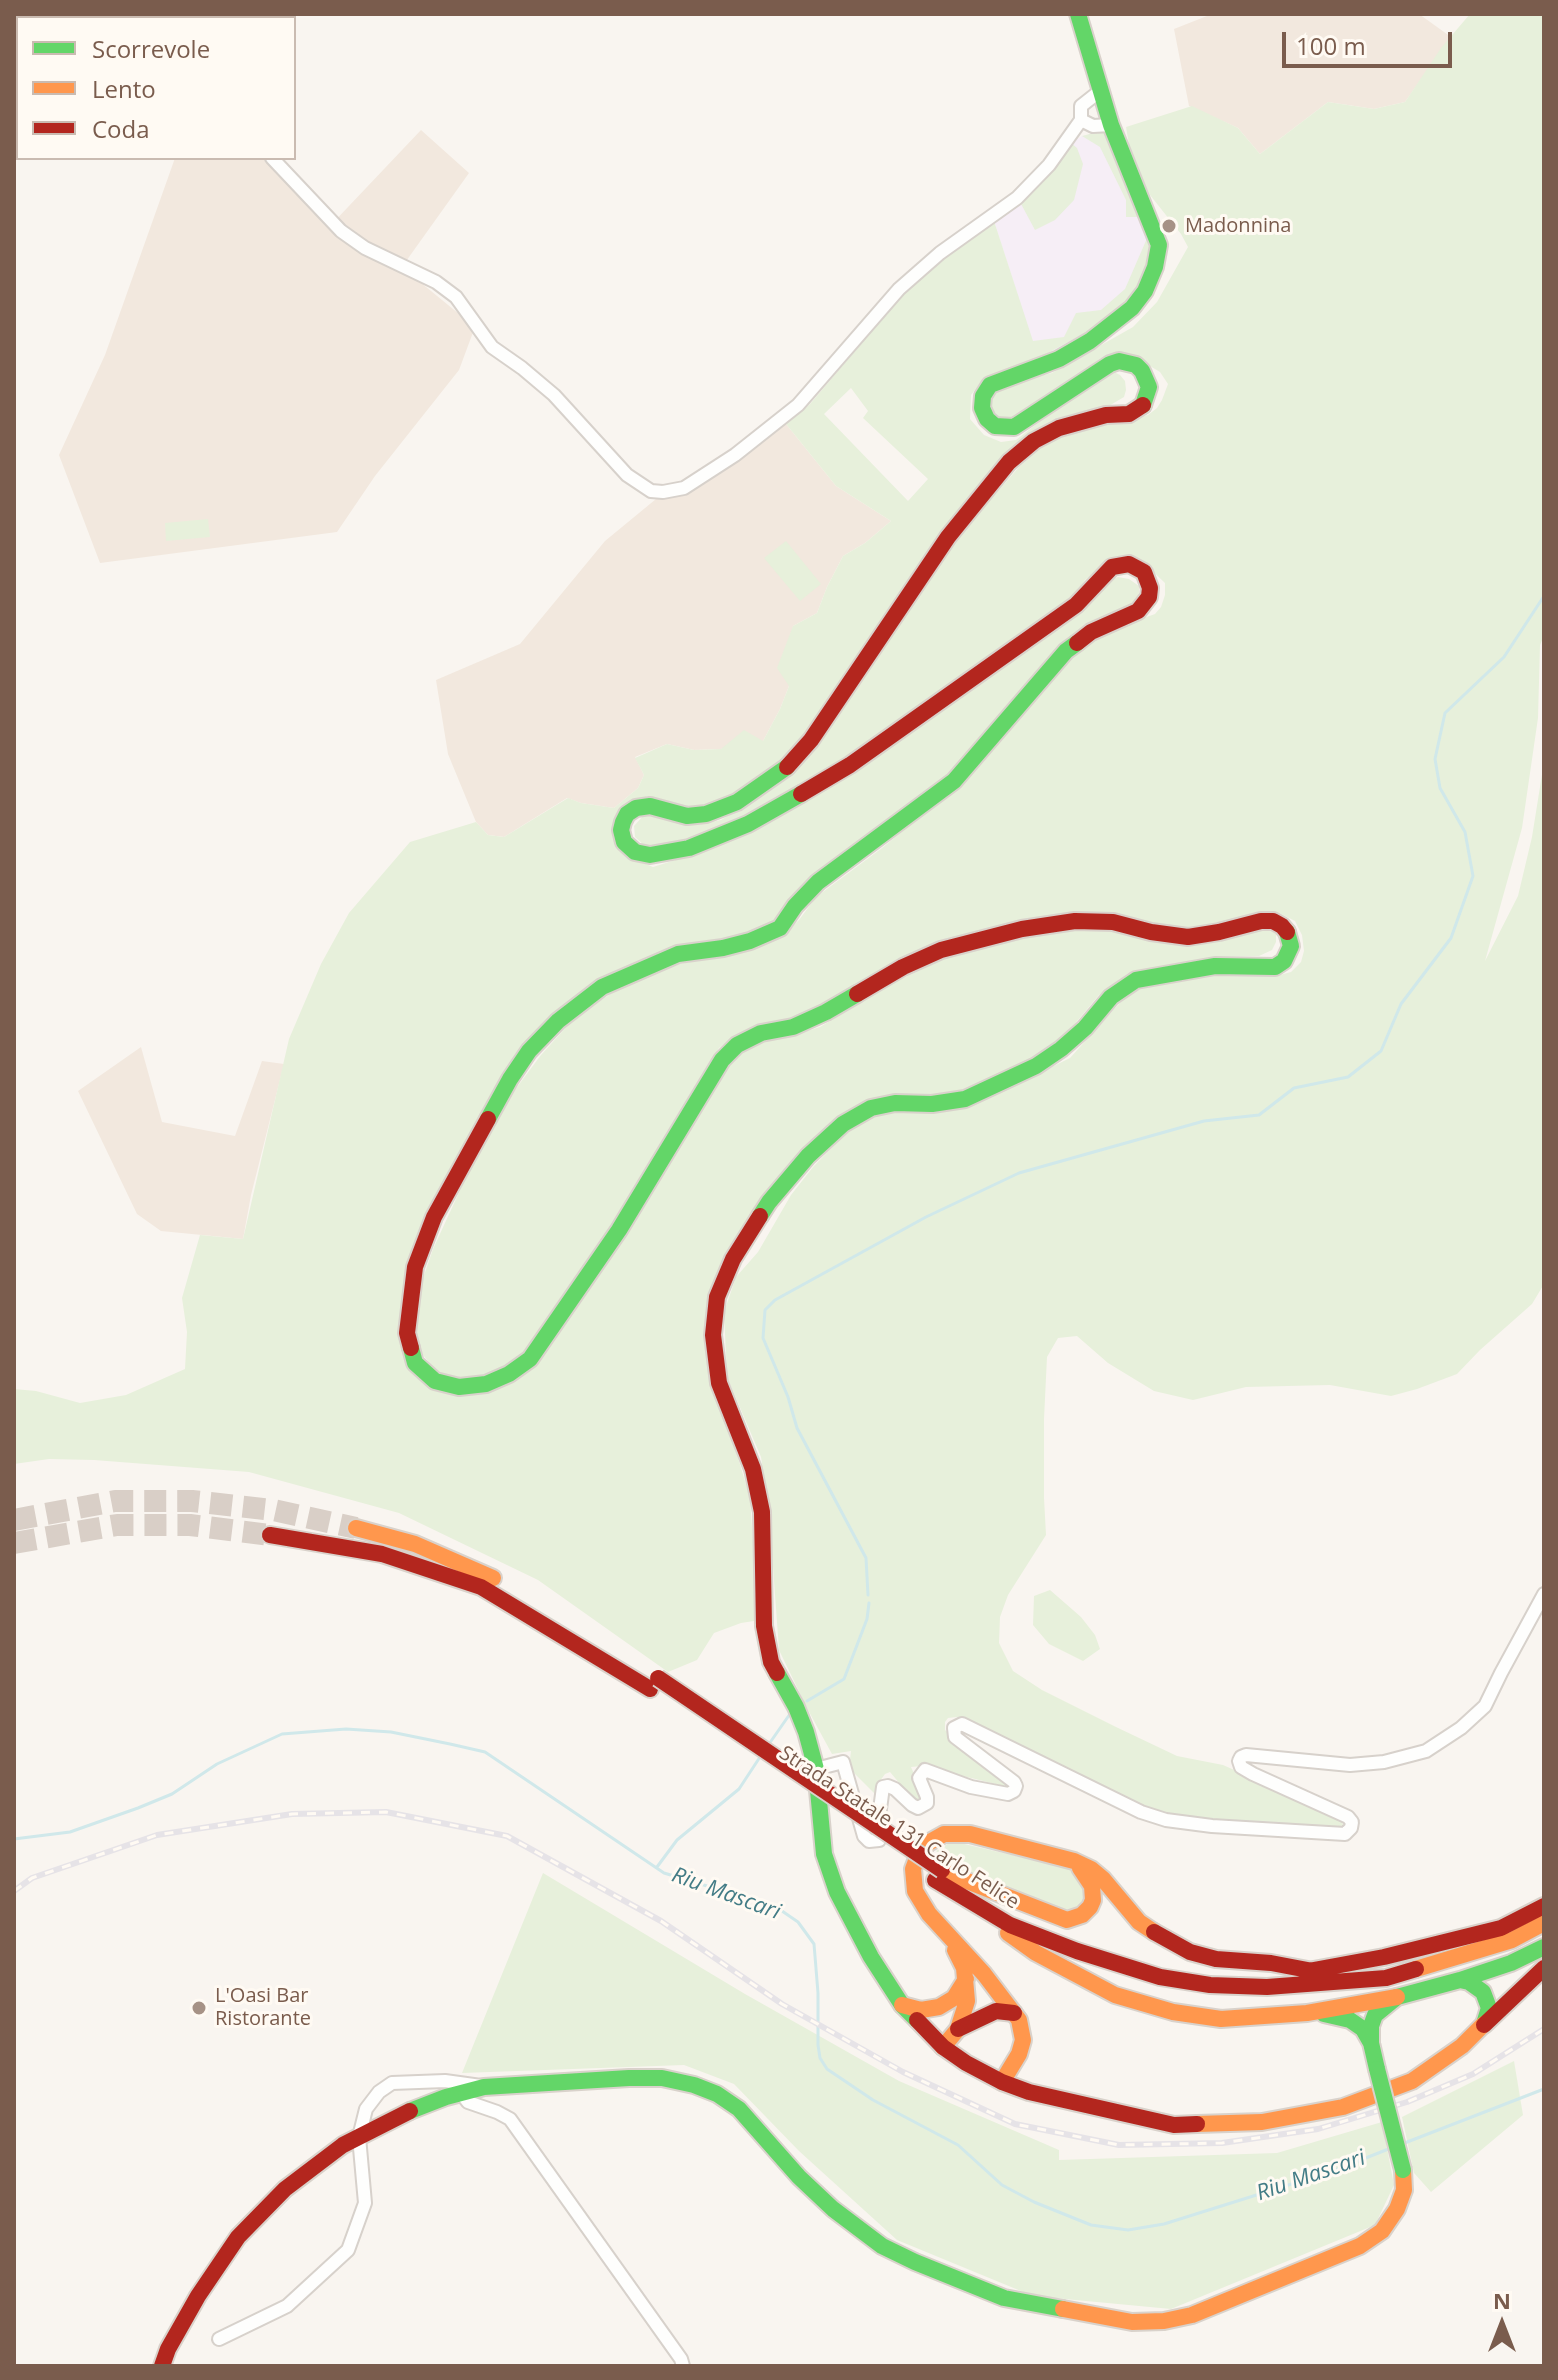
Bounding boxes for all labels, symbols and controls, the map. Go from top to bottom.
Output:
legend [16,16,296,160]
scale bar [1286,16,1456,66]
text: 100 m [1296,29,1366,62]
text: Scorrevole [92,32,210,65]
text: Lento [92,72,156,105]
text: Coda [92,112,150,145]
place label: Madonnina [1185,214,1291,238]
marker: Madonnina [1160,217,1178,235]
street label: Strada Statale 131 Carlo Felice [775,1741,1023,1915]
water label: Riu Mascari [668,1862,784,1926]
place label: L'Oasi Bar Ristorante [215,1984,311,2031]
marker: L'Oasi Bar Ristorante [190,1999,208,2017]
water label: Riu Mascari [1253,2145,1369,2207]
north arrow [1462,2284,1542,2364]
text: N [1493,2285,1511,2315]

